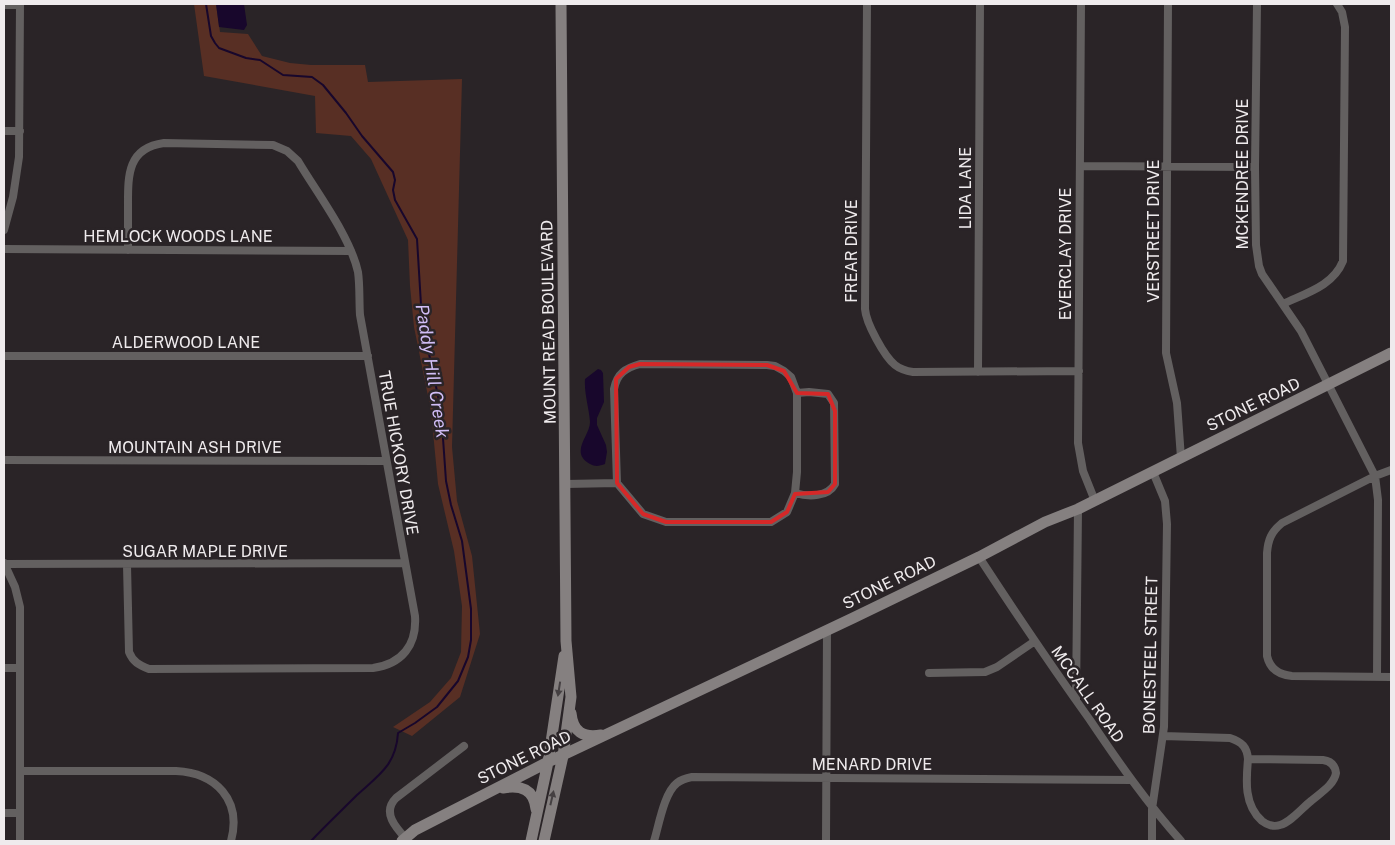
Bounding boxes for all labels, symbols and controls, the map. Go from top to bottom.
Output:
street label: MCKENDREE DRIVE [1233,98,1252,250]
street label: LIDA LANE [956,147,975,229]
street label: VERSTREET DRIVE [1144,160,1163,302]
street label: EVERCLAY DRIVE [1056,188,1075,320]
street label: FREAR DRIVE [842,199,861,303]
street label: MOUNT READ BOULEVARD [537,220,560,424]
street label: HEMLOCK WOODS LANE [83,227,273,246]
water label: Paddy Hill Creek [412,302,453,440]
street label: ALDERWOOD LANE [112,333,260,352]
street label: TRUE HICKORY DRIVE [375,369,422,537]
street label: STONE ROAD [1203,374,1303,435]
street label: MOUNTAIN ASH DRIVE [108,438,282,457]
street label: SUGAR MAPLE DRIVE [122,542,288,561]
street label: STONE ROAD [839,552,939,613]
street label: BONESTEEL STREET [1140,575,1161,734]
street label: MCCALL ROAD [1047,642,1128,746]
one-way arrow [555,681,563,697]
street label: STONE ROAD [474,727,574,788]
street label: MENARD DRIVE [812,755,932,774]
one-way arrow [548,791,556,806]

